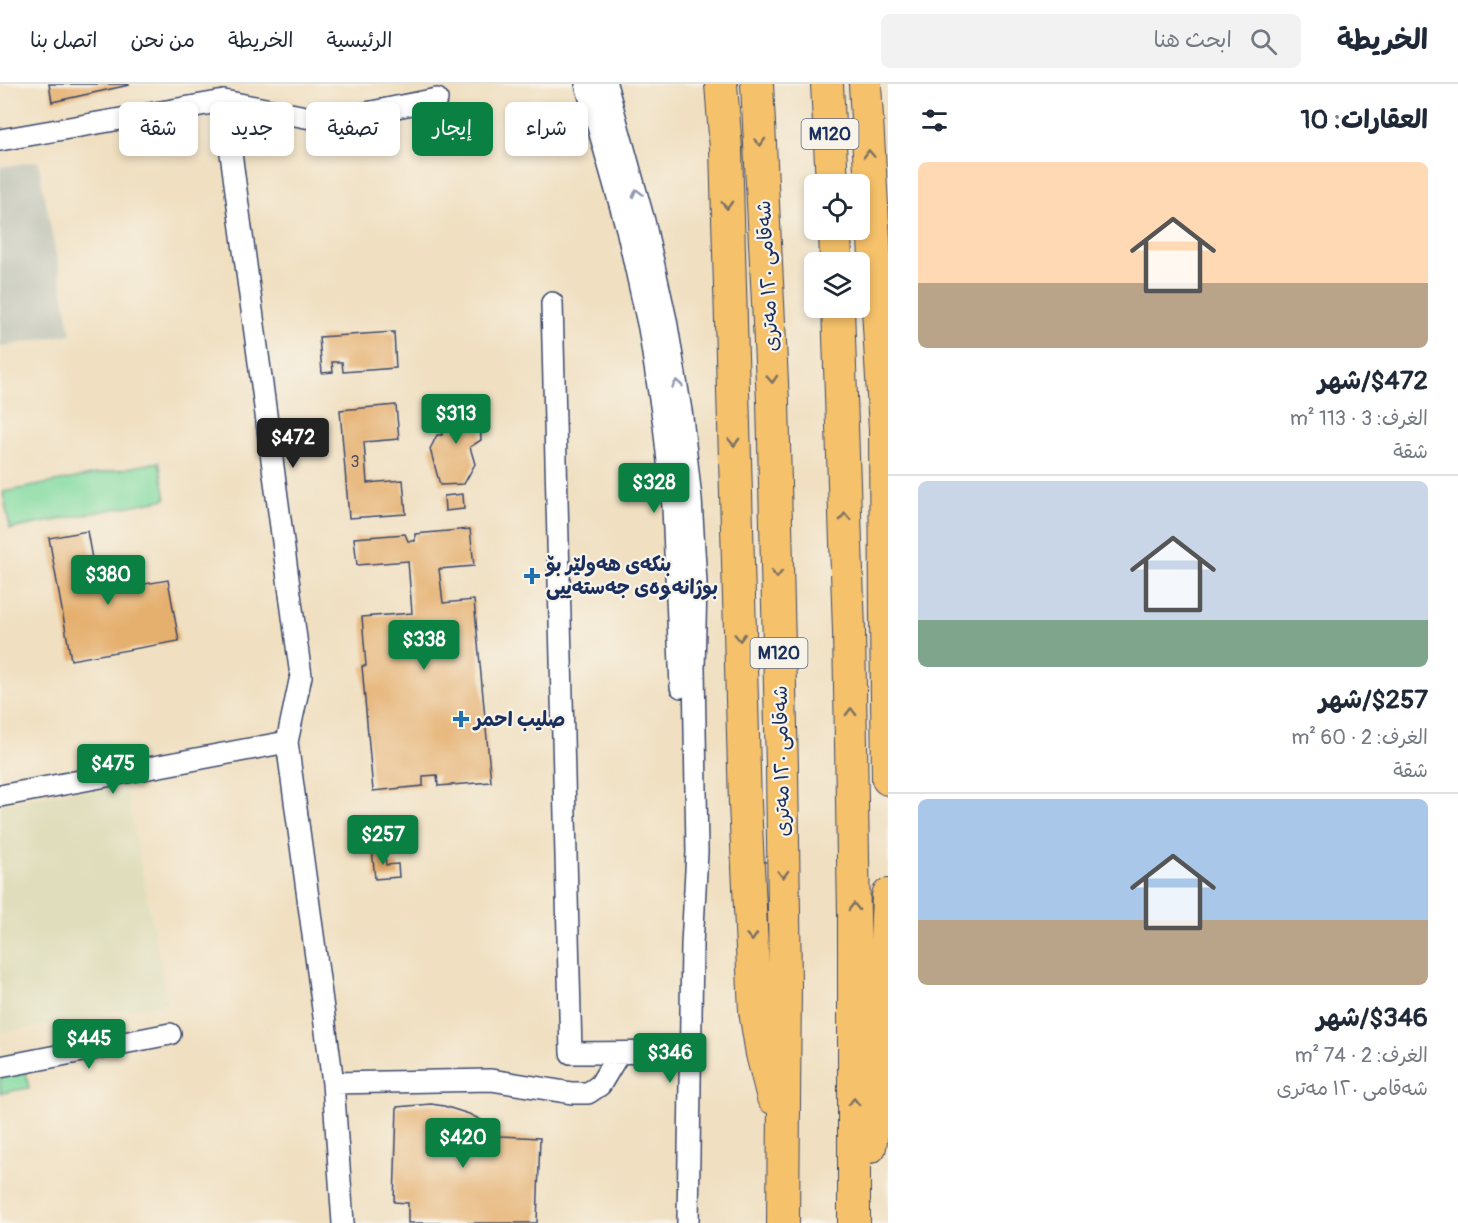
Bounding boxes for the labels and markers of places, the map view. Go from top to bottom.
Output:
pin: $313 [420,394,492,445]
pin: $472 [257,418,329,469]
pin: $328 [618,463,690,514]
place label: بنکەی هەولێر بۆ بوژانەوەی جەستەییی [544,552,718,600]
pin: $380 [72,555,144,606]
marker: بنکەی هەولێر بۆ بوژانەوەی جەستەییی [523,567,541,585]
pin: $338 [388,620,460,671]
place label: صلیب احمر [472,707,565,732]
marker: صلیب احمر [452,710,470,728]
pin: $475 [77,744,149,795]
pin: $257 [347,815,419,866]
pin: $445 [53,1019,125,1070]
pin: $346 [634,1033,706,1084]
pin: $420 [427,1118,499,1169]

